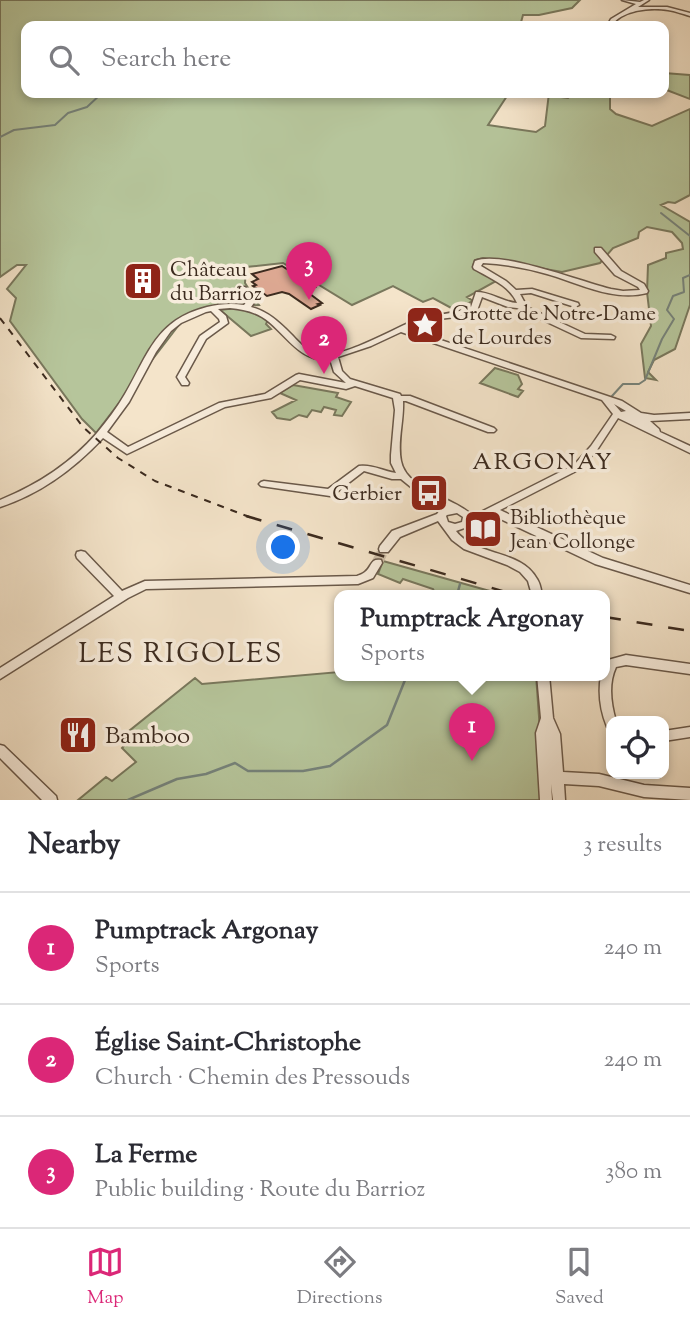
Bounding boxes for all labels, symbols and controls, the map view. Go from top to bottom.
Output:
search box [21,21,669,98]
icon: search [45,41,83,79]
text: Search here [101,41,231,78]
pin: 3 [286,242,332,300]
place label: Château du Barrioz [170,256,262,310]
building icon: Château du Barrioz [122,260,164,302]
place label: Grotte de Notre-Dame de Lourdes [452,300,656,354]
place icon: Grotte de Notre-Dame de Lourdes [404,304,446,346]
pin: 2 [301,316,347,374]
district label: ARGONAY [472,446,614,480]
bus stop icon: Gerbier [408,472,450,514]
place label: Gerbier [332,480,402,510]
place label: Bibliothèque Jean Collonge [509,504,635,558]
library icon: Bibliothèque Jean Collonge [462,508,504,550]
your location [266,530,300,564]
popup [334,590,610,681]
text: Pumptrack Argonay [360,601,584,638]
district label: LES RIGOLES [78,635,284,675]
text: Sports [360,638,425,671]
pin: 1 [449,703,495,761]
restaurant icon: Bamboo [57,714,99,756]
map controls [606,716,669,779]
button: locate [606,716,669,779]
place label: Bamboo [105,720,190,754]
text: Nearby [28,824,120,867]
text: 3 results [583,829,662,862]
text: Pumptrack Argonay [95,913,318,950]
text: 1 [47,932,55,965]
text: 240 m [604,932,662,965]
text: Sports [95,950,160,983]
text: Église Saint-Christophe [95,1025,361,1062]
text: 2 [46,1044,56,1077]
text: 240 m [604,1044,662,1077]
text: Church · Chemin des Pressouds [95,1062,410,1095]
text: La Ferme [95,1137,197,1174]
text: 3 [46,1156,56,1189]
text: 380 m [605,1156,662,1189]
text: Public building · Route du Barrioz [95,1174,425,1207]
tab: Map [86,1243,124,1312]
tab: Directions [297,1243,382,1312]
tab: Saved [555,1243,604,1312]

